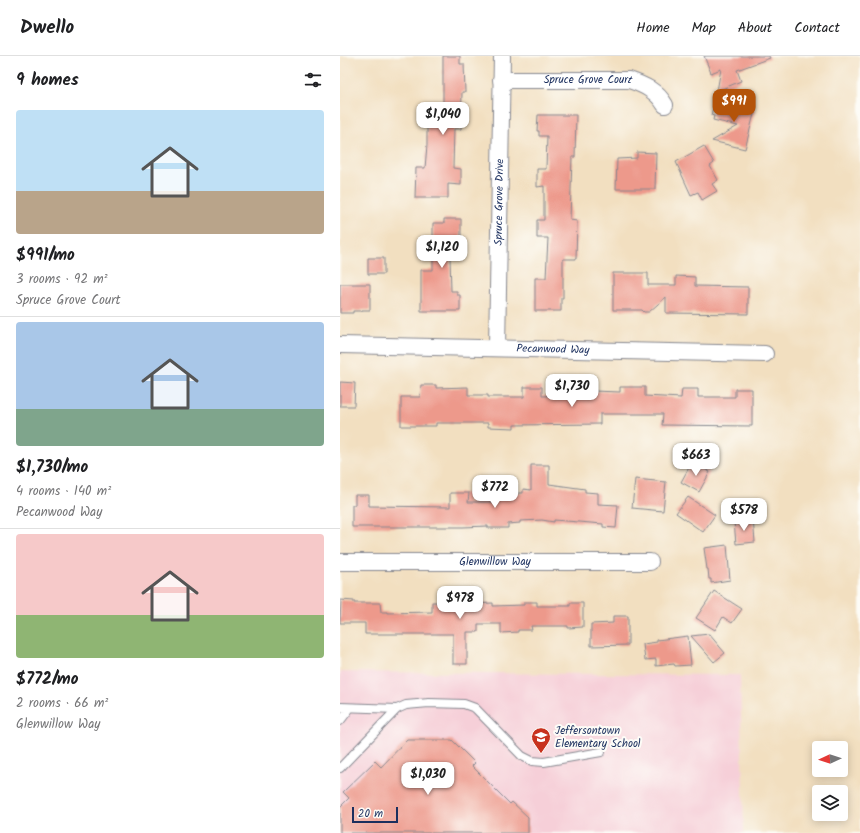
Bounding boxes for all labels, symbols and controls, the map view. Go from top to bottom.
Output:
text: Dwello [20,13,74,43]
text: Home [636,17,670,39]
text: Map [692,17,716,39]
text: About [738,17,772,39]
text: Contact [794,17,840,39]
text: 9 homes [16,67,79,94]
icon: filters [302,69,324,91]
street label: Spruce Grove Court [544,71,636,90]
pin: $991 [710,89,758,123]
text: $991 [722,91,746,112]
pin: $1,040 [410,102,476,136]
text: $1,040 [425,104,461,125]
icon: home [134,136,206,208]
street label: Spruce Grove Drive [490,158,509,246]
pin: $1,120 [409,235,475,269]
text: $1,120 [425,237,459,258]
text: $991/mo [16,242,75,269]
text: 3 rooms · 92 m² [16,269,108,290]
text: Spruce Grove Court [16,290,120,311]
street label: Pecanwood Way [516,340,591,359]
icon: home [134,348,206,420]
pin: $1,730 [539,374,605,408]
text: $1,730 [555,376,589,397]
pin: $663 [672,443,720,477]
text: $663 [682,445,710,466]
text: $1,730/mo [16,454,88,481]
pin: $772 [471,475,519,509]
text: $772 [481,477,509,498]
text: 4 rooms · 140 m² [16,481,111,502]
pin: $578 [720,498,768,532]
text: $578 [730,500,758,521]
text: Pecanwood Way [16,502,102,523]
street label: Glenwillow Way [459,553,532,571]
icon: home [134,560,206,632]
pin: $978 [436,586,484,620]
text: $978 [446,588,474,609]
text: $772/mo [16,666,79,693]
text: 2 rooms · 66 m² [16,693,108,714]
text: Glenwillow Way [16,714,100,735]
place label: Jeffersontown Elementary School [555,722,641,753]
school or university icon: Jeffersontown Elementary School [530,726,552,754]
north arrow [812,741,848,777]
map controls [812,741,848,821]
pin: $1,030 [395,762,461,796]
text: $1,030 [410,764,446,785]
button: layers [812,785,848,821]
scale bar [352,805,398,824]
text: 20 m [358,805,383,823]

